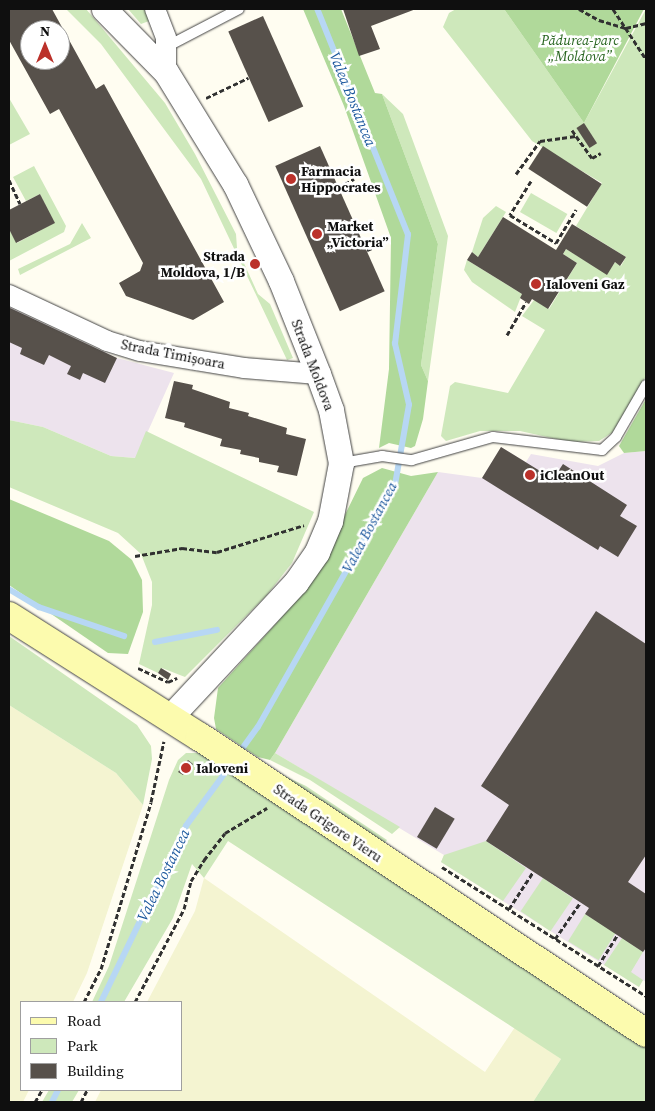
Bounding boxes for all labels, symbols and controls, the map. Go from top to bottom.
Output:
north arrow [20,20,70,70]
text: N [40,21,50,41]
park label: Pădurea-parc „Moldova” [541,32,619,64]
water label: Valea Bostancea [326,49,380,149]
place label: Farmacia Hippocrates [301,163,381,196]
marker: Farmacia Hippocrates [285,173,297,185]
place label: Market „Victoria” [327,218,389,250]
marker: Market „Victoria” [311,228,323,240]
place label: Strada Moldova, 1/B [161,248,245,280]
marker: Strada Moldova, 1/B [249,258,261,270]
place label: Ialoveni Gaz [546,276,625,292]
marker: Ialoveni Gaz [530,278,542,290]
street label: Strada Moldova [288,317,338,413]
street label: Strada Timișoara [119,336,227,372]
place label: iCleanOut [540,467,604,483]
marker: iCleanOut [524,469,536,481]
water label: Valea Bostancea [337,478,401,576]
place label: Ialoveni [196,760,248,776]
marker: Ialoveni [180,762,192,774]
street label: Strada Grigore Vieru [270,780,386,866]
water label: Valea Bostancea [133,826,193,924]
legend [20,1001,182,1091]
text: Road [67,1010,101,1031]
text: Park [67,1035,98,1056]
text: Building [67,1060,124,1081]

